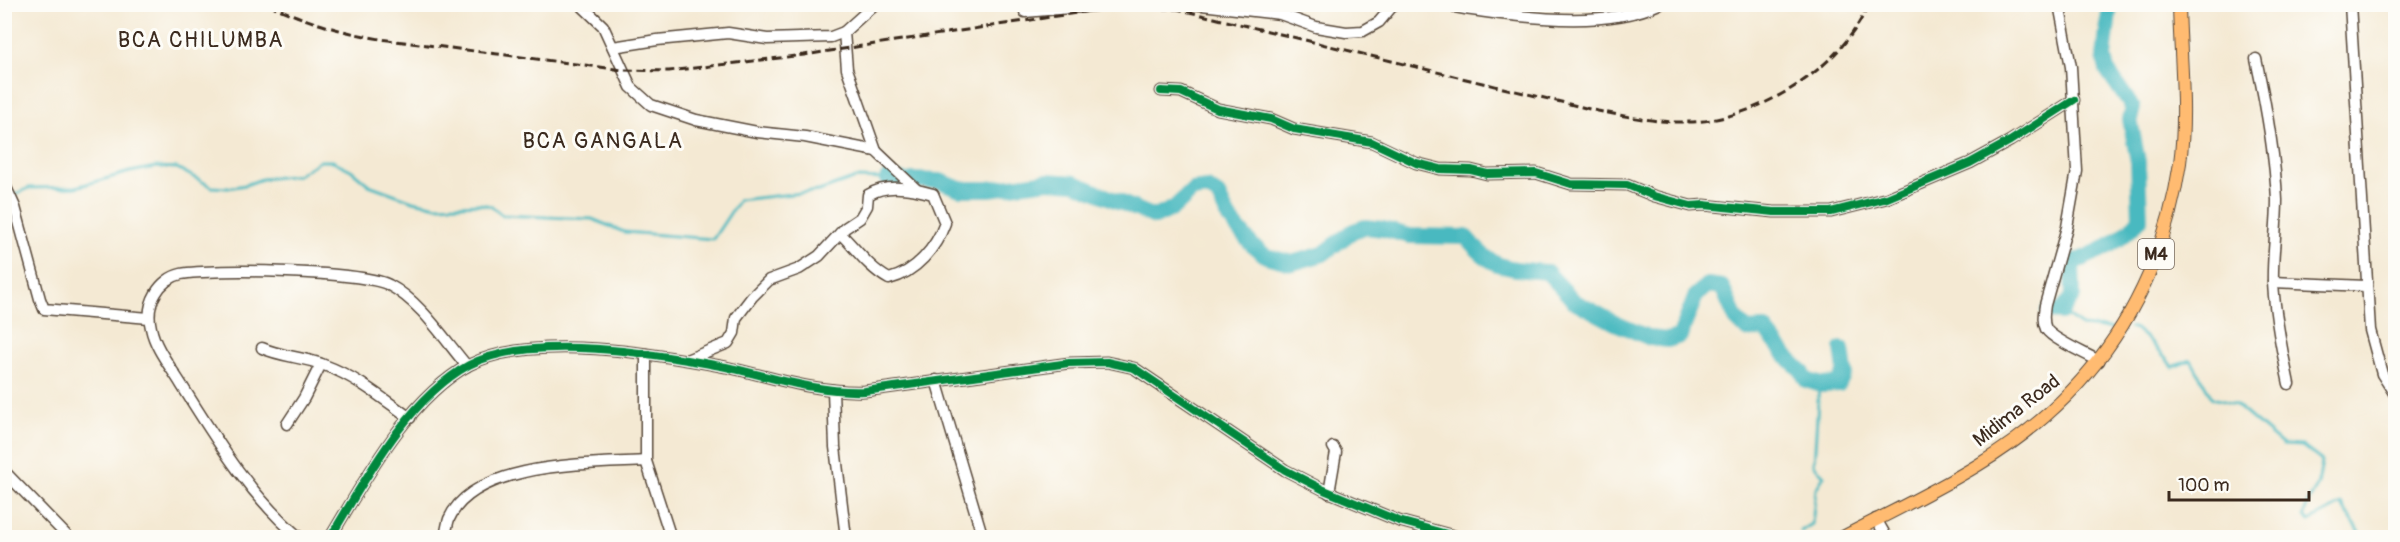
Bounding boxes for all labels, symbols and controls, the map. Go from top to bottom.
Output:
district label: BCA CHILUMBA [118,26,284,54]
district label: BCA GANGALA [523,127,683,155]
road number: M4 [2138,239,2174,269]
street label: Midima Road [1968,369,2065,452]
scale bar [2169,464,2308,502]
text: 100 m [2178,474,2230,497]

